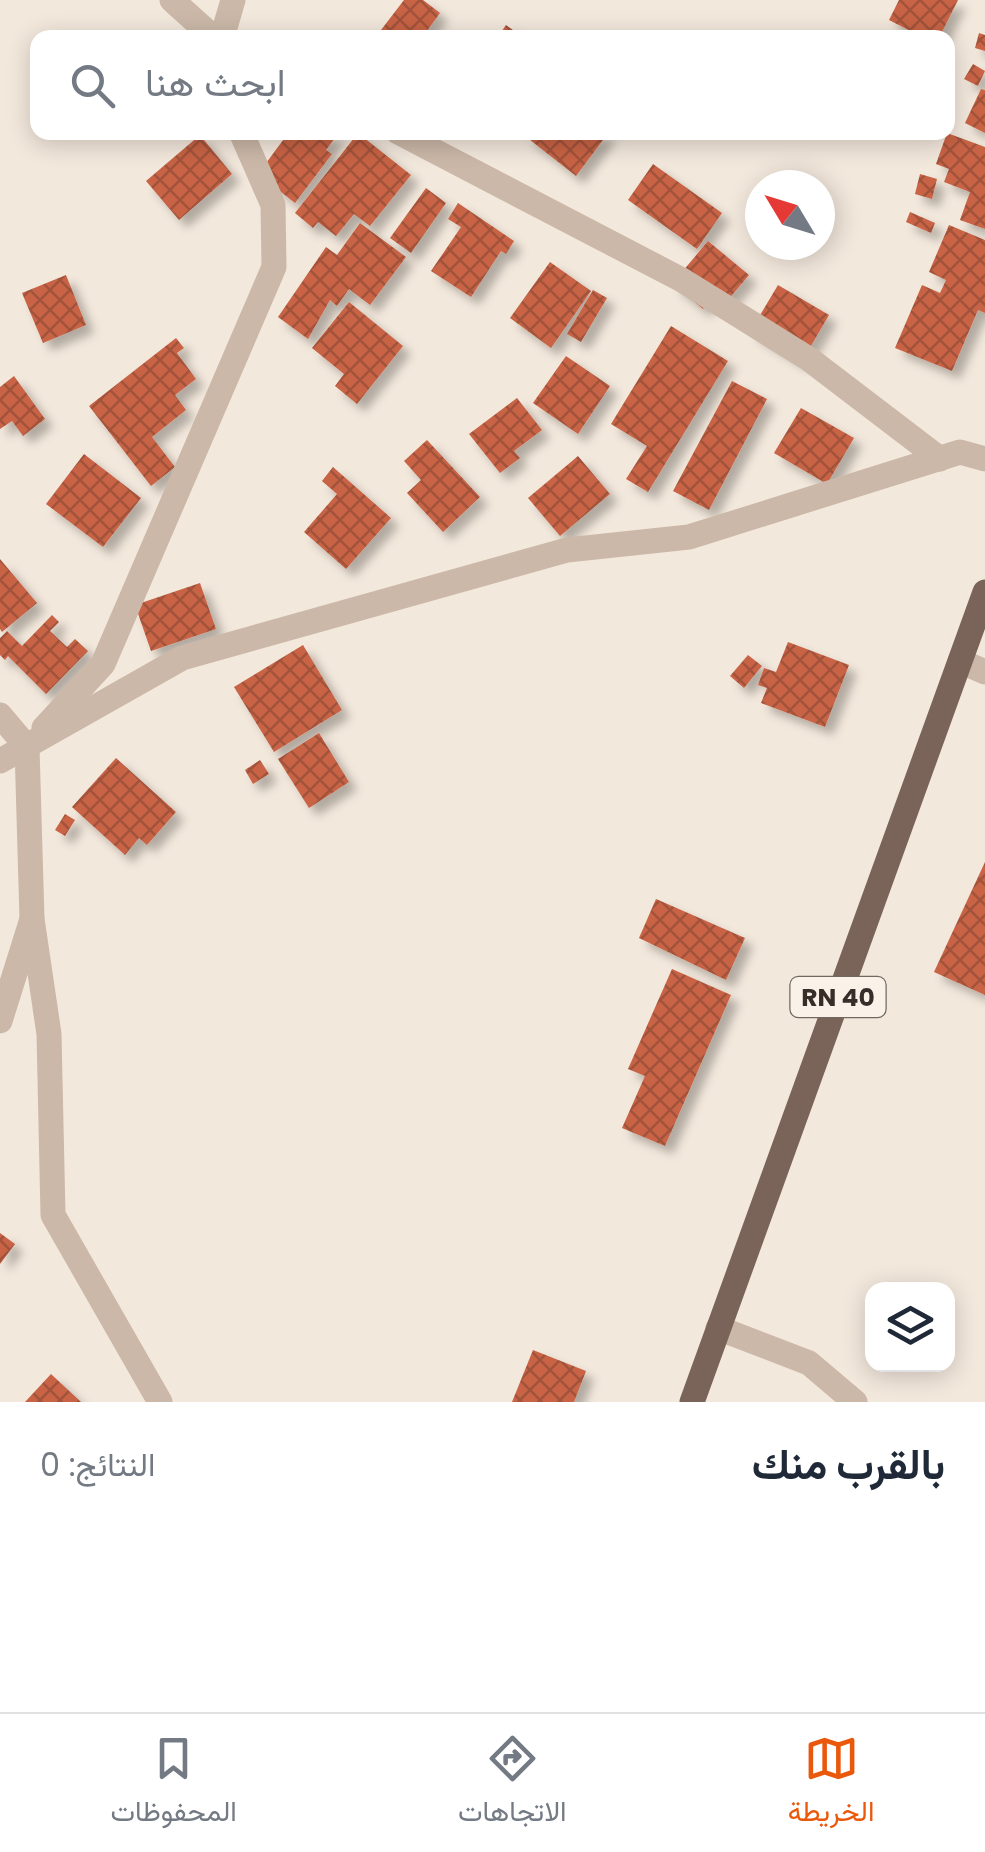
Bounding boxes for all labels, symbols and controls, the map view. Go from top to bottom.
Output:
search box [30,30,955,140]
text: ابحث هنا [145,56,286,109]
icon: search [65,58,120,113]
north arrow [745,170,835,260]
road number: RN 40 [790,977,886,1017]
map controls [865,1282,955,1372]
button: layers [865,1282,955,1372]
text: بالقرب منك [752,1435,945,1494]
text: النتائج: 0 [40,1442,155,1487]
tab: المحفوظات [111,1731,237,1836]
tab: الاتجاهات [458,1731,567,1836]
tab: الخريطة [788,1731,874,1836]

